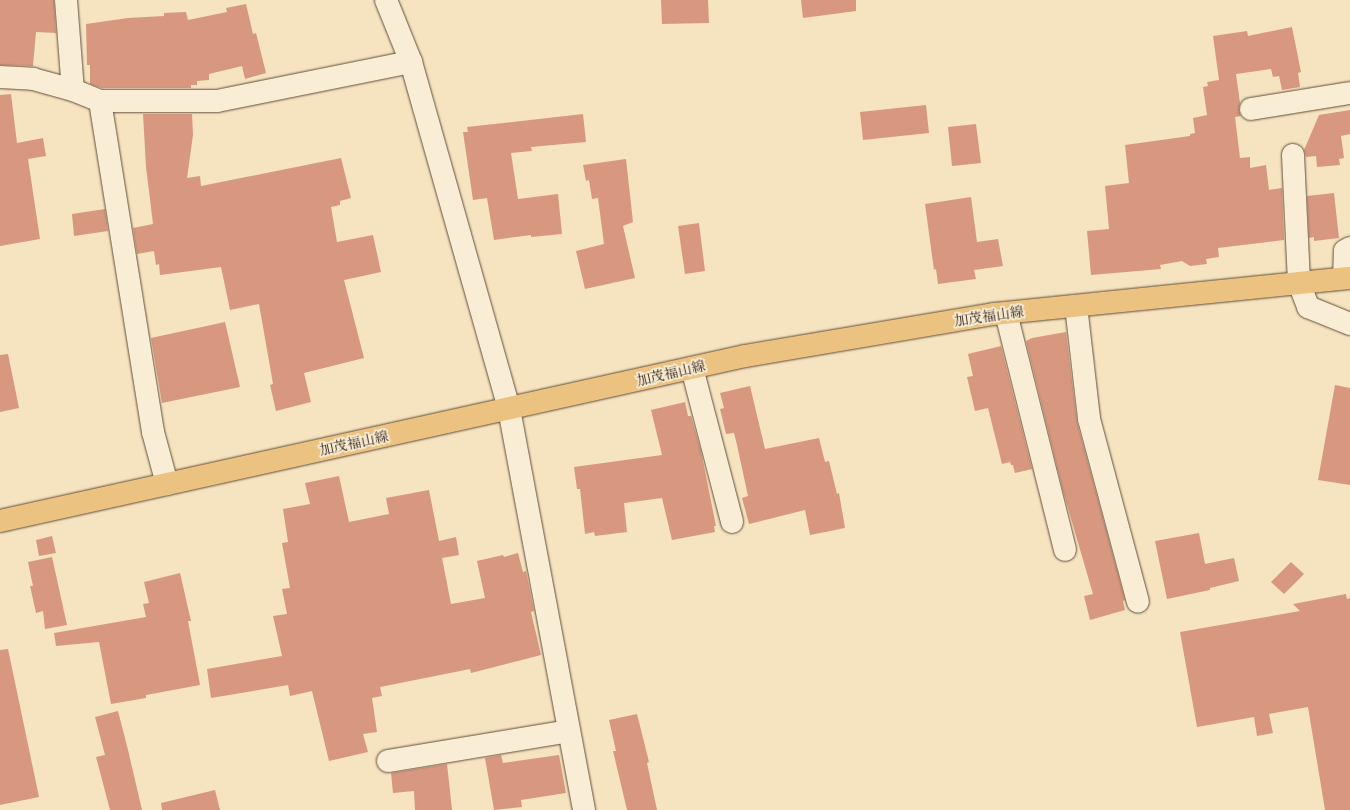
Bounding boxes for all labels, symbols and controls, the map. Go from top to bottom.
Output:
street label: 加茂福山線 [953,303,1025,329]
street label: 加茂福山線 [635,357,707,389]
street label: 加茂福山線 [318,428,390,458]

